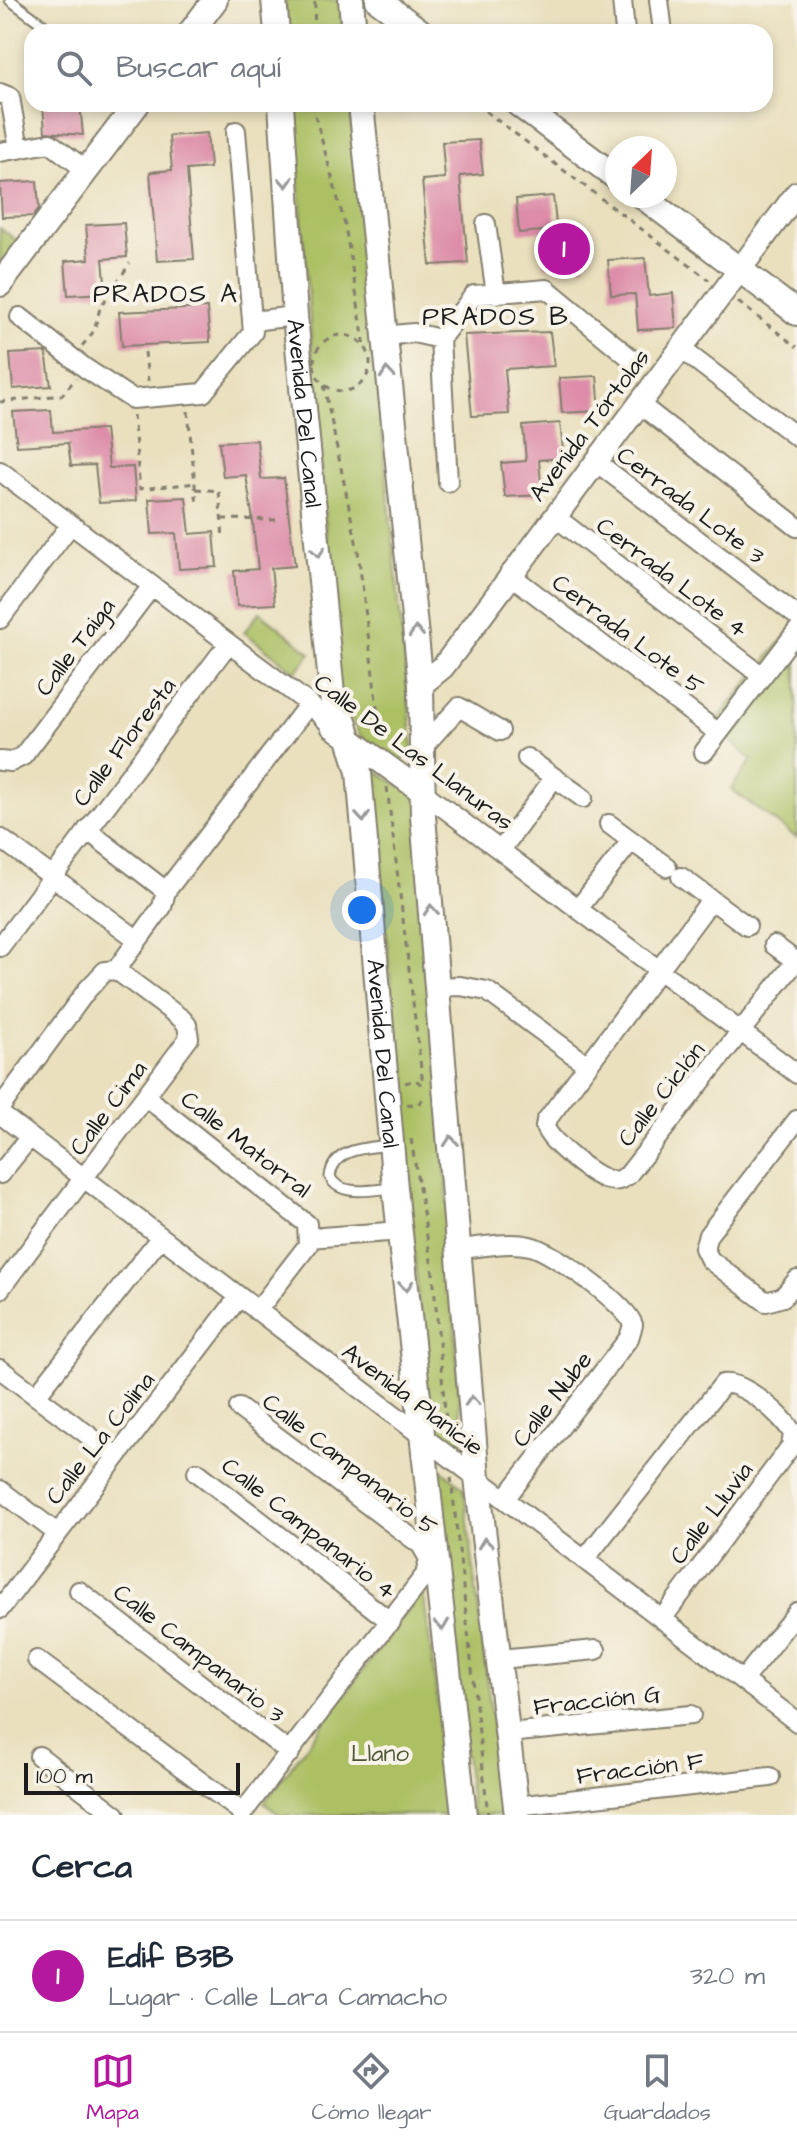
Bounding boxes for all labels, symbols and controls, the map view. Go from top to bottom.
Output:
search box [24,24,773,112]
icon: search [52,46,96,90]
text: Buscar aquí [116,47,281,89]
north arrow [605,136,677,208]
one-way arrow [278,176,295,189]
pin: 1 [538,219,590,279]
district label: PRADOS A [93,276,239,312]
district label: PRADOS B [422,299,570,335]
street label: Avenida Del Canal [277,317,330,509]
street label: Avenida Tórtolas [521,342,659,509]
one-way arrow [379,366,396,379]
street label: Cerrada Lote 3 [609,439,771,573]
street label: Cerrada Lote 4 [589,510,754,646]
one-way arrow [310,546,327,559]
street label: Cerrada Lote 5 [544,566,710,703]
street label: Calle Taiga [28,592,125,704]
one-way arrow [407,625,424,638]
street label: Calle De Las Llanuras [306,666,520,839]
street label: Calle Floresta [65,671,185,814]
one-way arrow [355,811,372,824]
your location [342,890,382,930]
one-way arrow [423,903,440,916]
street label: Avenida Del Canal [357,957,407,1149]
street label: Calle Ciclón [610,1035,713,1154]
street label: Calle Cima [62,1054,156,1163]
street label: Calle Matorral [173,1083,318,1207]
one-way arrow [442,1135,459,1148]
one-way arrow [398,1280,415,1293]
street label: Avenida Planicie [335,1335,490,1464]
street label: Calle Nube [505,1345,601,1455]
street label: Calle La Colina [38,1365,163,1512]
street label: Calle Campanario 5 [255,1386,444,1544]
one-way arrow [463,1394,480,1407]
street label: Calle Campanario 4 [214,1450,403,1608]
street label: Calle Lluvia [662,1455,762,1572]
one-way arrow [477,1536,494,1549]
street label: Calle Campanario 3 [105,1576,291,1732]
one-way arrow [433,1618,450,1631]
street label: Fracción G [532,1677,663,1725]
park label: Llano [351,1737,410,1771]
street label: Fracción F [575,1744,706,1794]
scale bar [24,1759,240,1795]
text: 100 m [36,1761,93,1792]
text: Cerca [32,1843,132,1891]
text: Edif B3B [108,1937,233,1979]
text: 1 [56,1958,60,1994]
text: 320 m [690,1958,765,1994]
text: Lugar · Calle Lara Camacho [108,1979,447,2015]
tab: Mapa [86,2049,139,2128]
tab: Cómo llegar [312,2049,431,2128]
tab: Guardados [604,2049,711,2128]

